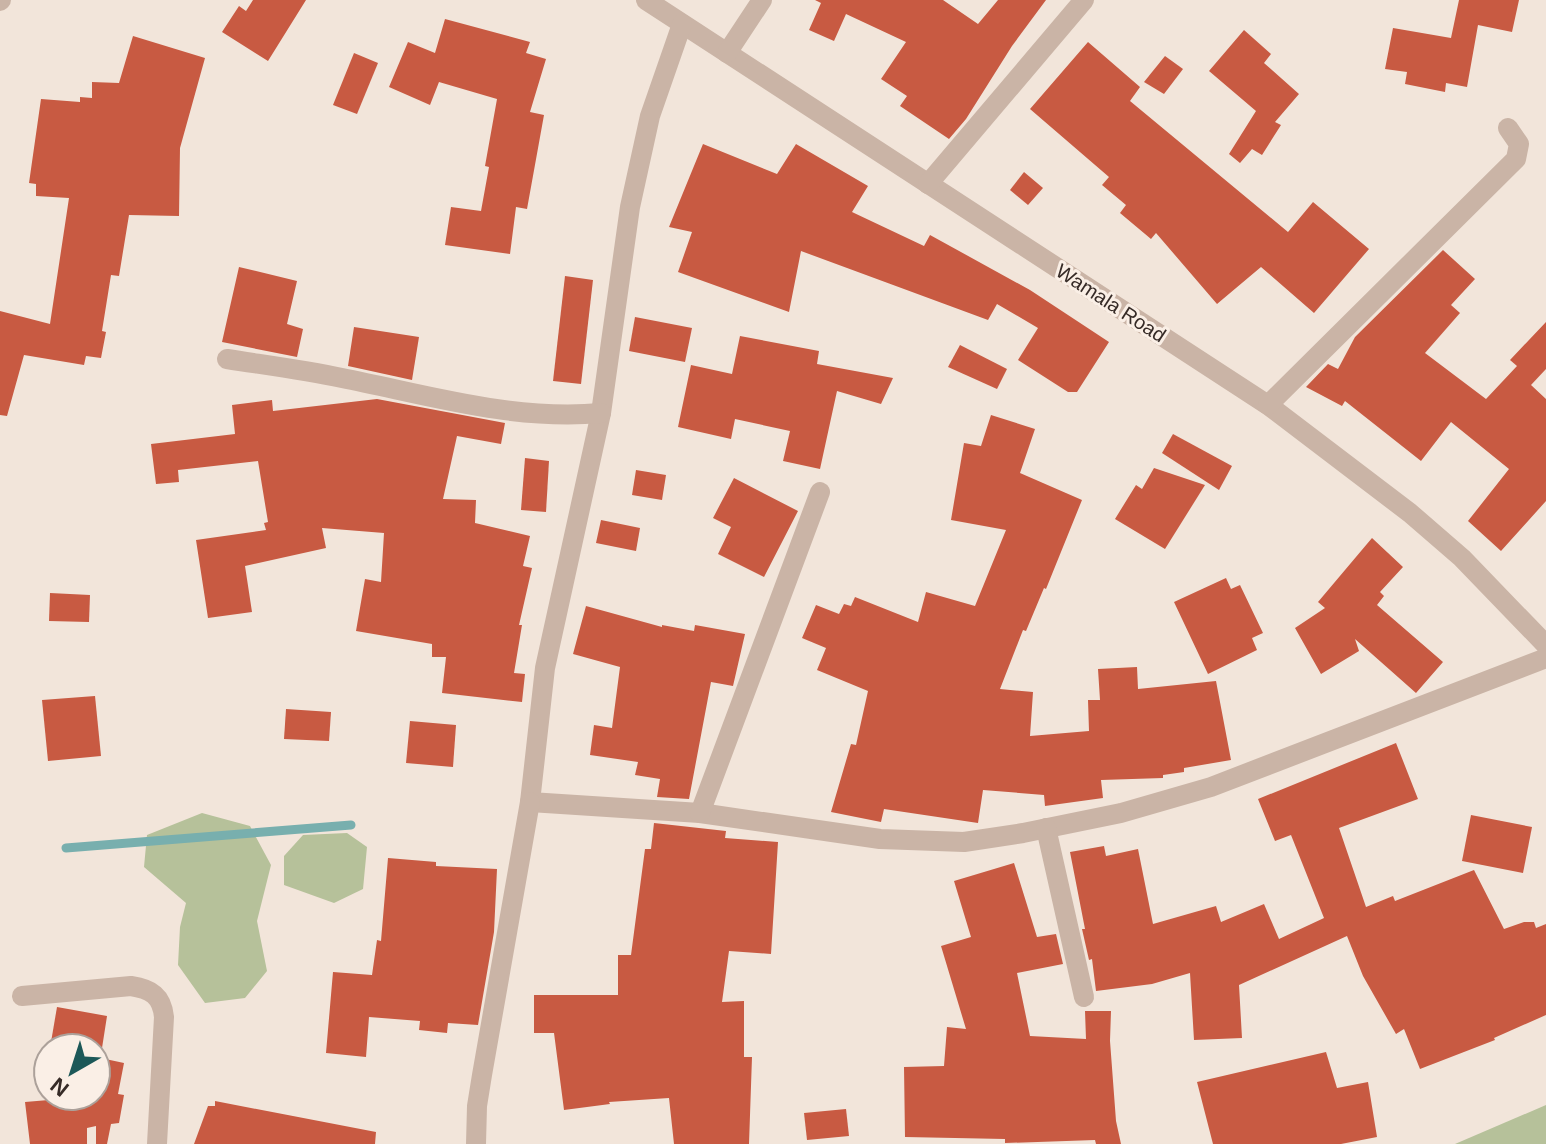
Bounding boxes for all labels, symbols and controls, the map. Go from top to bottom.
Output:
street label: Wamala Road [1052,259,1170,347]
north arrow [32,1032,112,1112]
text: N [46,1072,74,1102]

